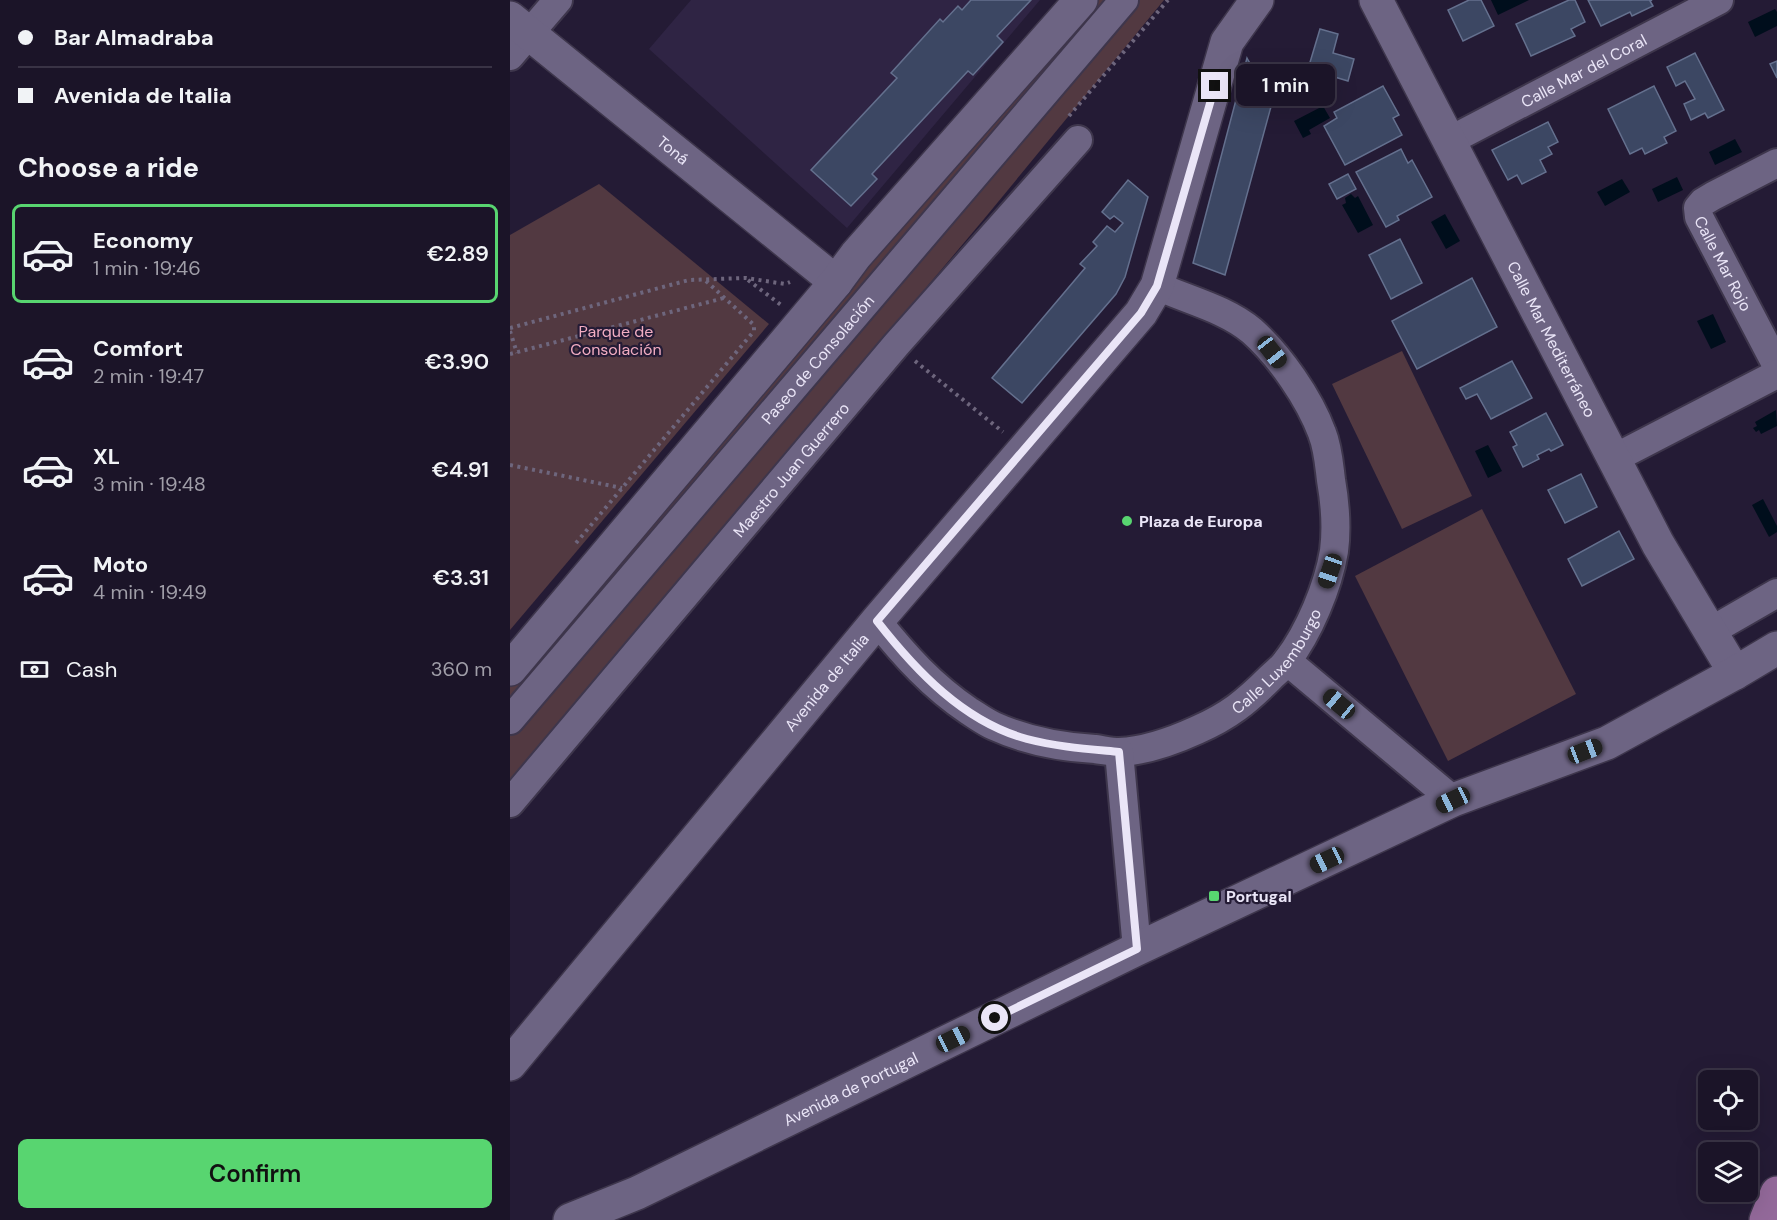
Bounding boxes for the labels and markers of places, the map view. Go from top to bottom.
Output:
place label: Plaza de Europa [1139,511,1263,532]
marker: Plaza de Europa [1120,514,1134,528]
place label: Portugal [1226,886,1292,907]
marker: Portugal [1207,889,1221,903]

